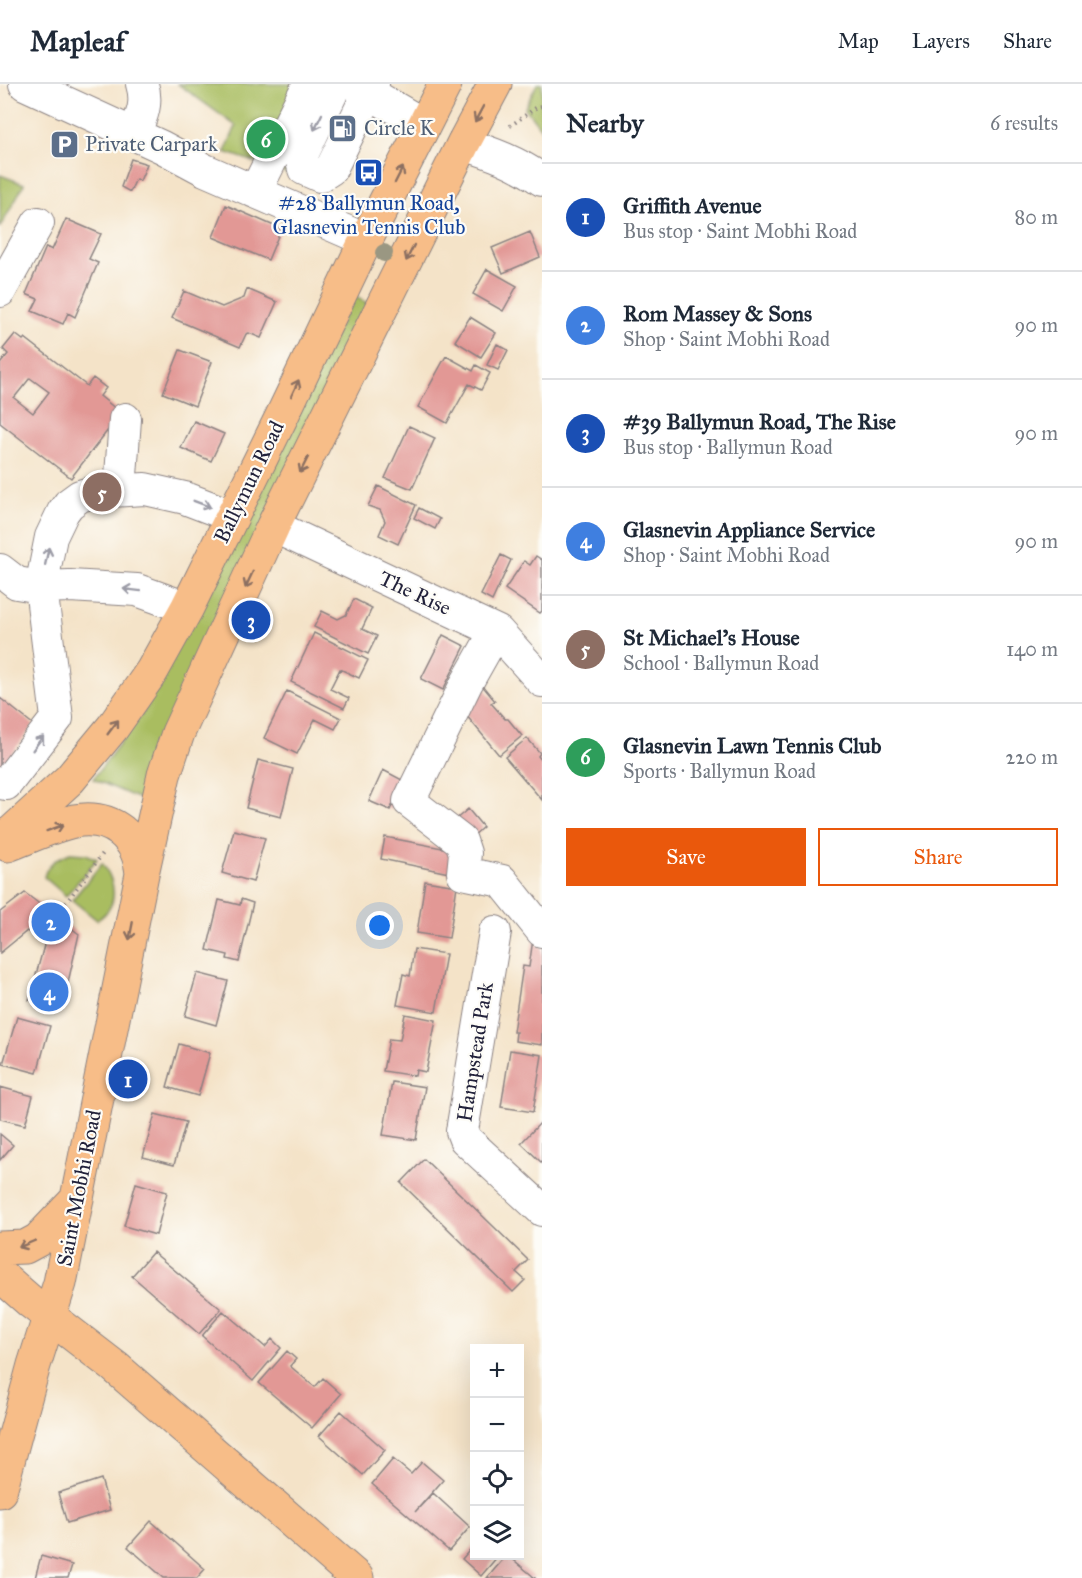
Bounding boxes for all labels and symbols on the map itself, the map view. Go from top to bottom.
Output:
one-way arrow [473,105,485,122]
fuel station icon: Circle K [327,112,359,144]
one-way arrow [311,113,323,131]
place label: Circle K [364,115,436,141]
pin: 6 [246,116,286,162]
parking icon: Private Carpark [48,128,80,160]
place label: Private Carpark [85,131,218,157]
bus stop icon: #28 Ballymun Road, Glasnevin Tennis Club [353,156,385,188]
one-way arrow [393,166,405,184]
place label: #28 Ballymun Road, Glasnevin Tennis Club [273,190,465,240]
one-way arrow [403,244,415,262]
one-way arrow [290,379,302,397]
street label: Ballymun Road [208,416,290,547]
one-way arrow [297,456,309,474]
pin: 5 [82,470,122,514]
one-way arrow [192,499,211,510]
one-way arrow [42,547,54,566]
street label: The Rise [375,565,455,621]
one-way arrow [242,570,254,588]
one-way arrow [122,584,142,595]
pin: 3 [232,598,270,642]
one-way arrow [106,720,119,736]
one-way arrow [31,735,44,751]
one-way arrow [45,821,64,832]
pin: 2 [32,900,70,944]
your location [365,911,394,940]
one-way arrow [124,921,136,940]
pin: 4 [29,970,68,1014]
street label: Hampstead Park [451,980,499,1124]
pin: 1 [108,1056,148,1102]
street label: Saint Mobhi Road [51,1107,107,1268]
one-way arrow [18,1239,37,1250]

